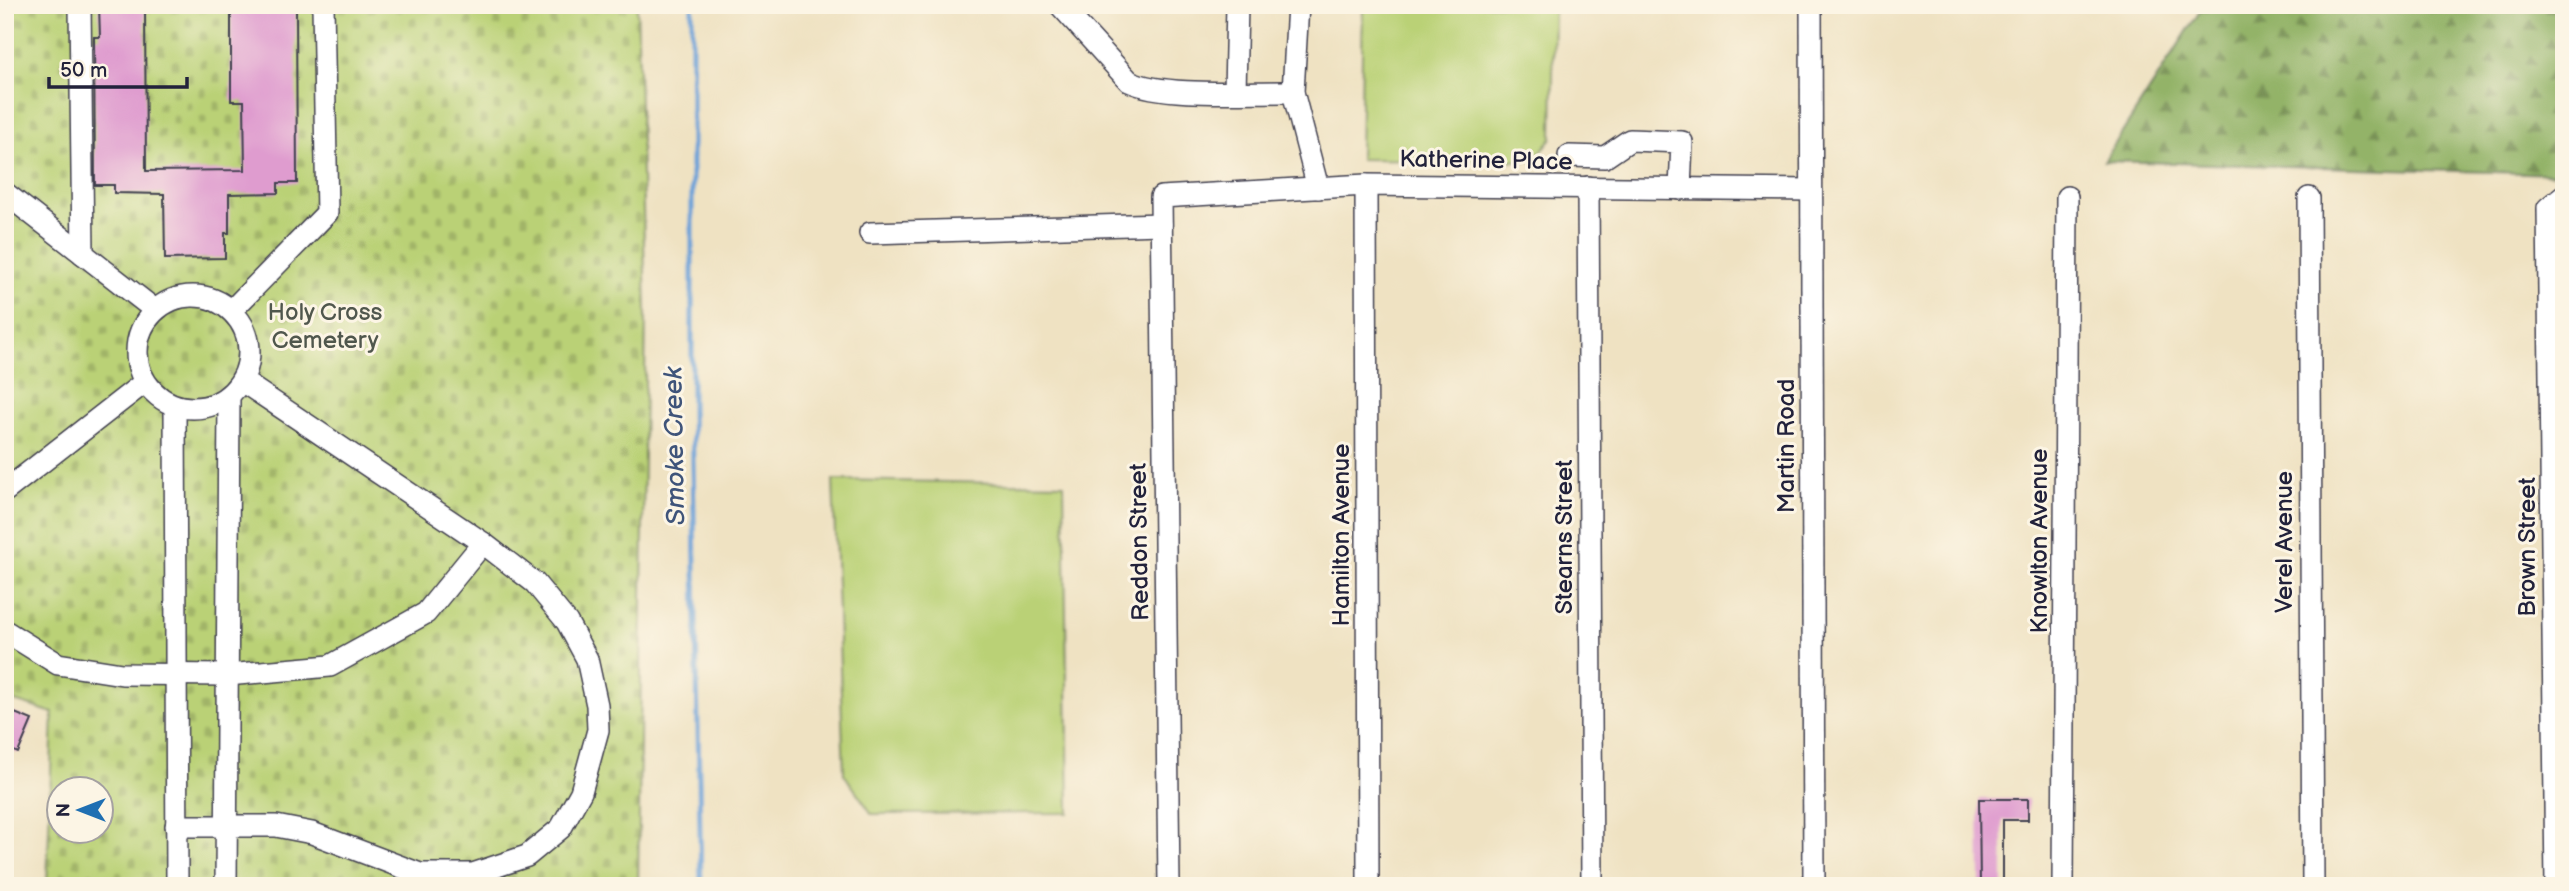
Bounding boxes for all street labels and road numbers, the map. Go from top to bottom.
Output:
street label: Katherine Place [1399,144,1573,177]
street label: Martin Road [1772,379,1801,513]
street label: Hamilton Avenue [1327,444,1356,626]
street label: Knowlton Avenue [2025,449,2054,633]
street label: Stearns Street [1550,459,1579,614]
street label: Reddon Street [1124,462,1155,621]
street label: Verel Avenue [2270,471,2299,613]
street label: Brown Street [2513,477,2542,617]

